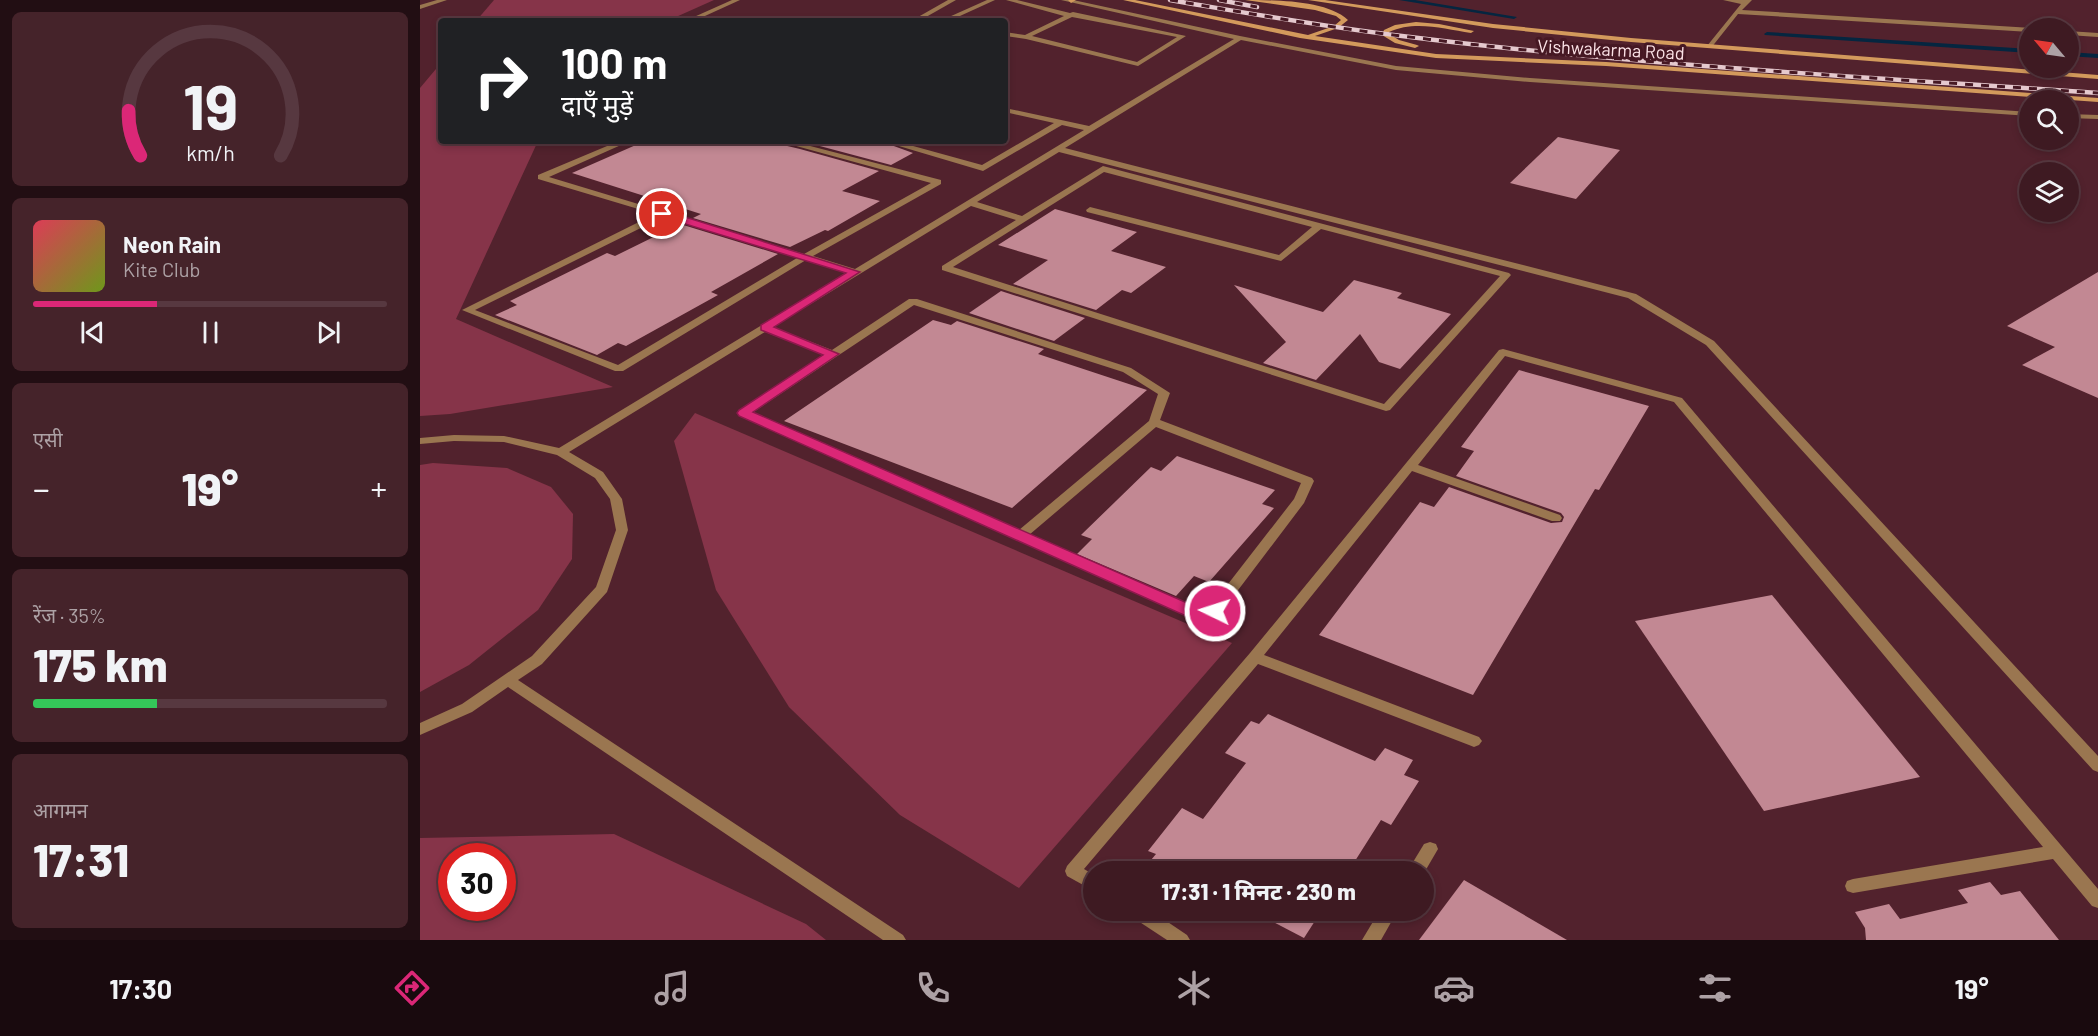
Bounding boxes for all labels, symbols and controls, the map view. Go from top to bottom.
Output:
north arrow [2019,18,2079,78]
map controls [2019,18,2079,222]
street label: Vishwakarma Road [1537,34,1685,64]
text: 100 m [561,37,667,87]
icon: right [462,42,540,120]
text: 19 [182,68,238,142]
text: दाएँ मुड़ें [561,88,633,120]
button: search [2019,90,2079,150]
text: km/h [186,140,234,165]
button: layers [2019,162,2079,222]
pin [636,188,687,239]
icon: arrive [645,197,678,230]
text: Neon Rain [123,231,221,257]
text: Kite Club [123,257,200,281]
icon: previous [76,316,109,349]
icon: pause [194,316,227,349]
icon: next [312,316,345,349]
text: एसी [33,427,63,451]
text: 19° [182,461,238,515]
text: − [33,468,50,508]
text: + [371,468,387,508]
position arrow [1183,579,1247,643]
text: रेंज · 35% [33,603,106,627]
text: 175 km [33,637,168,691]
text: आगमन [33,798,88,822]
text: 17:31 [33,832,129,886]
speed limit sign: 30 [438,843,516,921]
text: 17:31 · 1 मिनट · 230 m [1161,878,1356,904]
icon: directions [391,967,433,1009]
icon: music [651,967,693,1009]
icon: phone [912,967,954,1009]
icon: climate [1173,967,1215,1009]
icon: car [1433,967,1475,1009]
icon: filters [1694,967,1736,1009]
text: 17:30 [109,972,172,1004]
text: 19° [1955,972,1989,1004]

